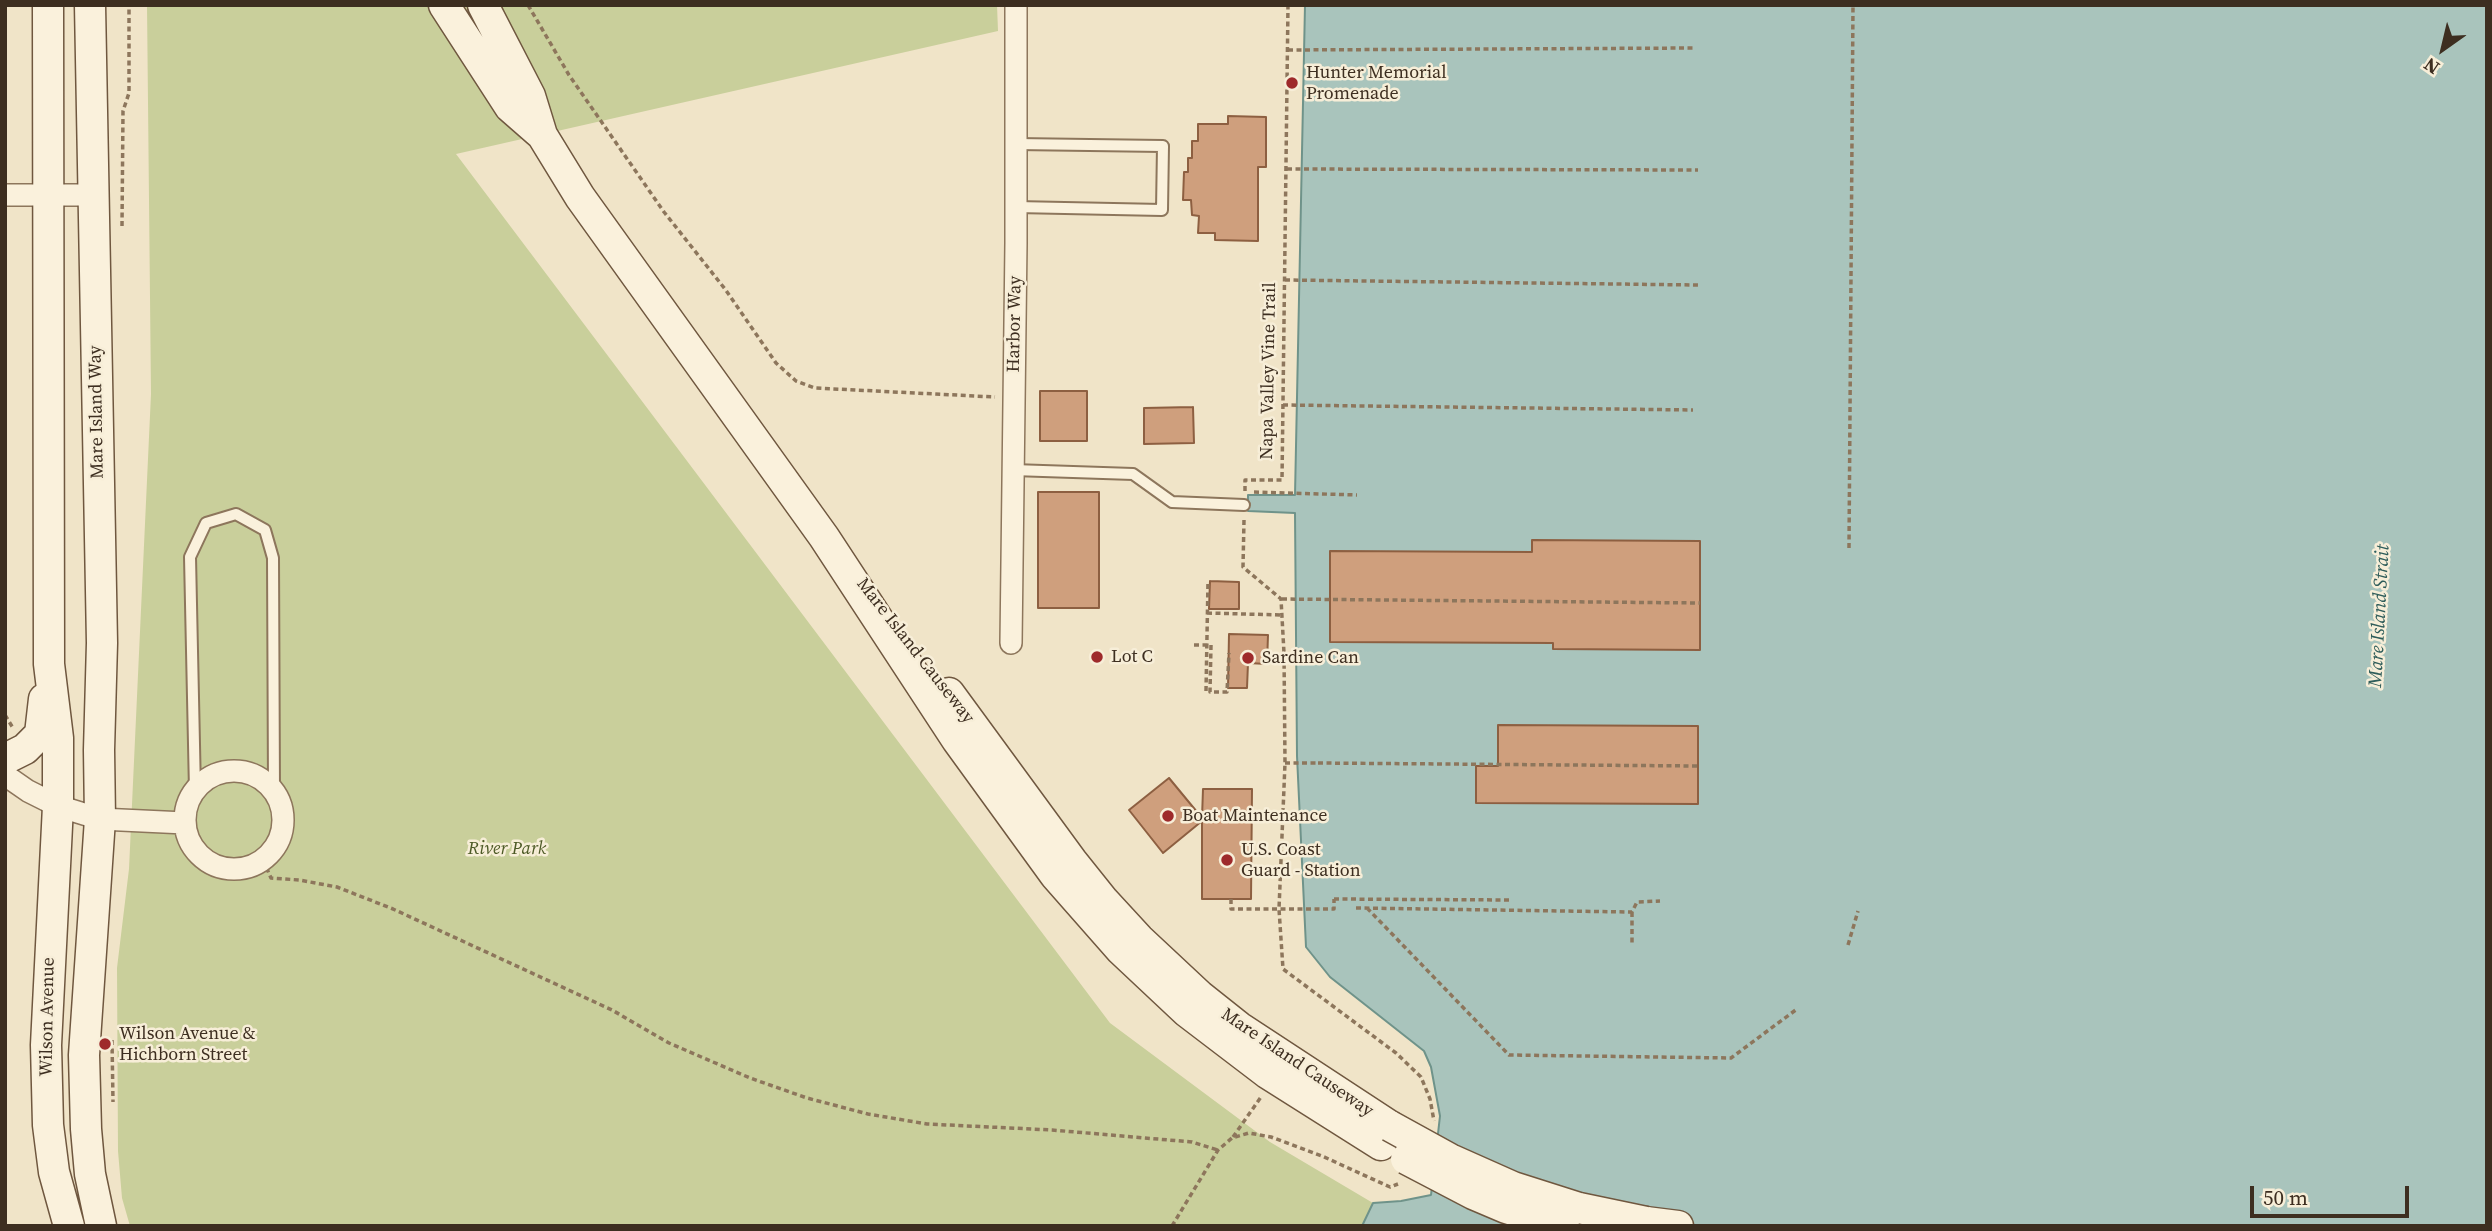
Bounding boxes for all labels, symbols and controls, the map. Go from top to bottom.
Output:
north arrow [2408,14,2478,84]
text: N [2418,52,2444,81]
place label: Hunter Memorial Promenade [1306,62,1447,104]
marker: Hunter Memorial Promenade [1284,75,1300,91]
street label: Harbor Way [1003,275,1027,373]
street label: Napa Valley Vine Trail [1257,282,1281,460]
street label: Mare Island Way [85,345,109,479]
water label: Mare Island Strait [2365,544,2395,688]
street label: Mare Island Causeway [851,574,979,728]
place label: Lot C [1111,646,1153,668]
place label: Sardine Can [1262,647,1359,669]
marker: Lot C [1089,649,1105,665]
marker: Sardine Can [1240,650,1256,666]
place label: Boat Maintenance [1182,805,1328,827]
marker: Boat Maintenance [1160,808,1176,824]
park label: River Park [468,838,546,860]
place label: U.S. Coast Guard - Station [1241,839,1361,882]
marker: U.S. Coast Guard - Station [1219,852,1235,868]
street label: Wilson Avenue [36,957,60,1077]
street label: Mare Island Causeway [1217,1004,1377,1122]
place label: Wilson Avenue & Hichborn Street [119,1023,256,1066]
marker: Wilson Avenue & Hichborn Street [97,1036,113,1052]
scale bar [2254,1172,2413,1216]
text: 50 m [2263,1183,2308,1212]

